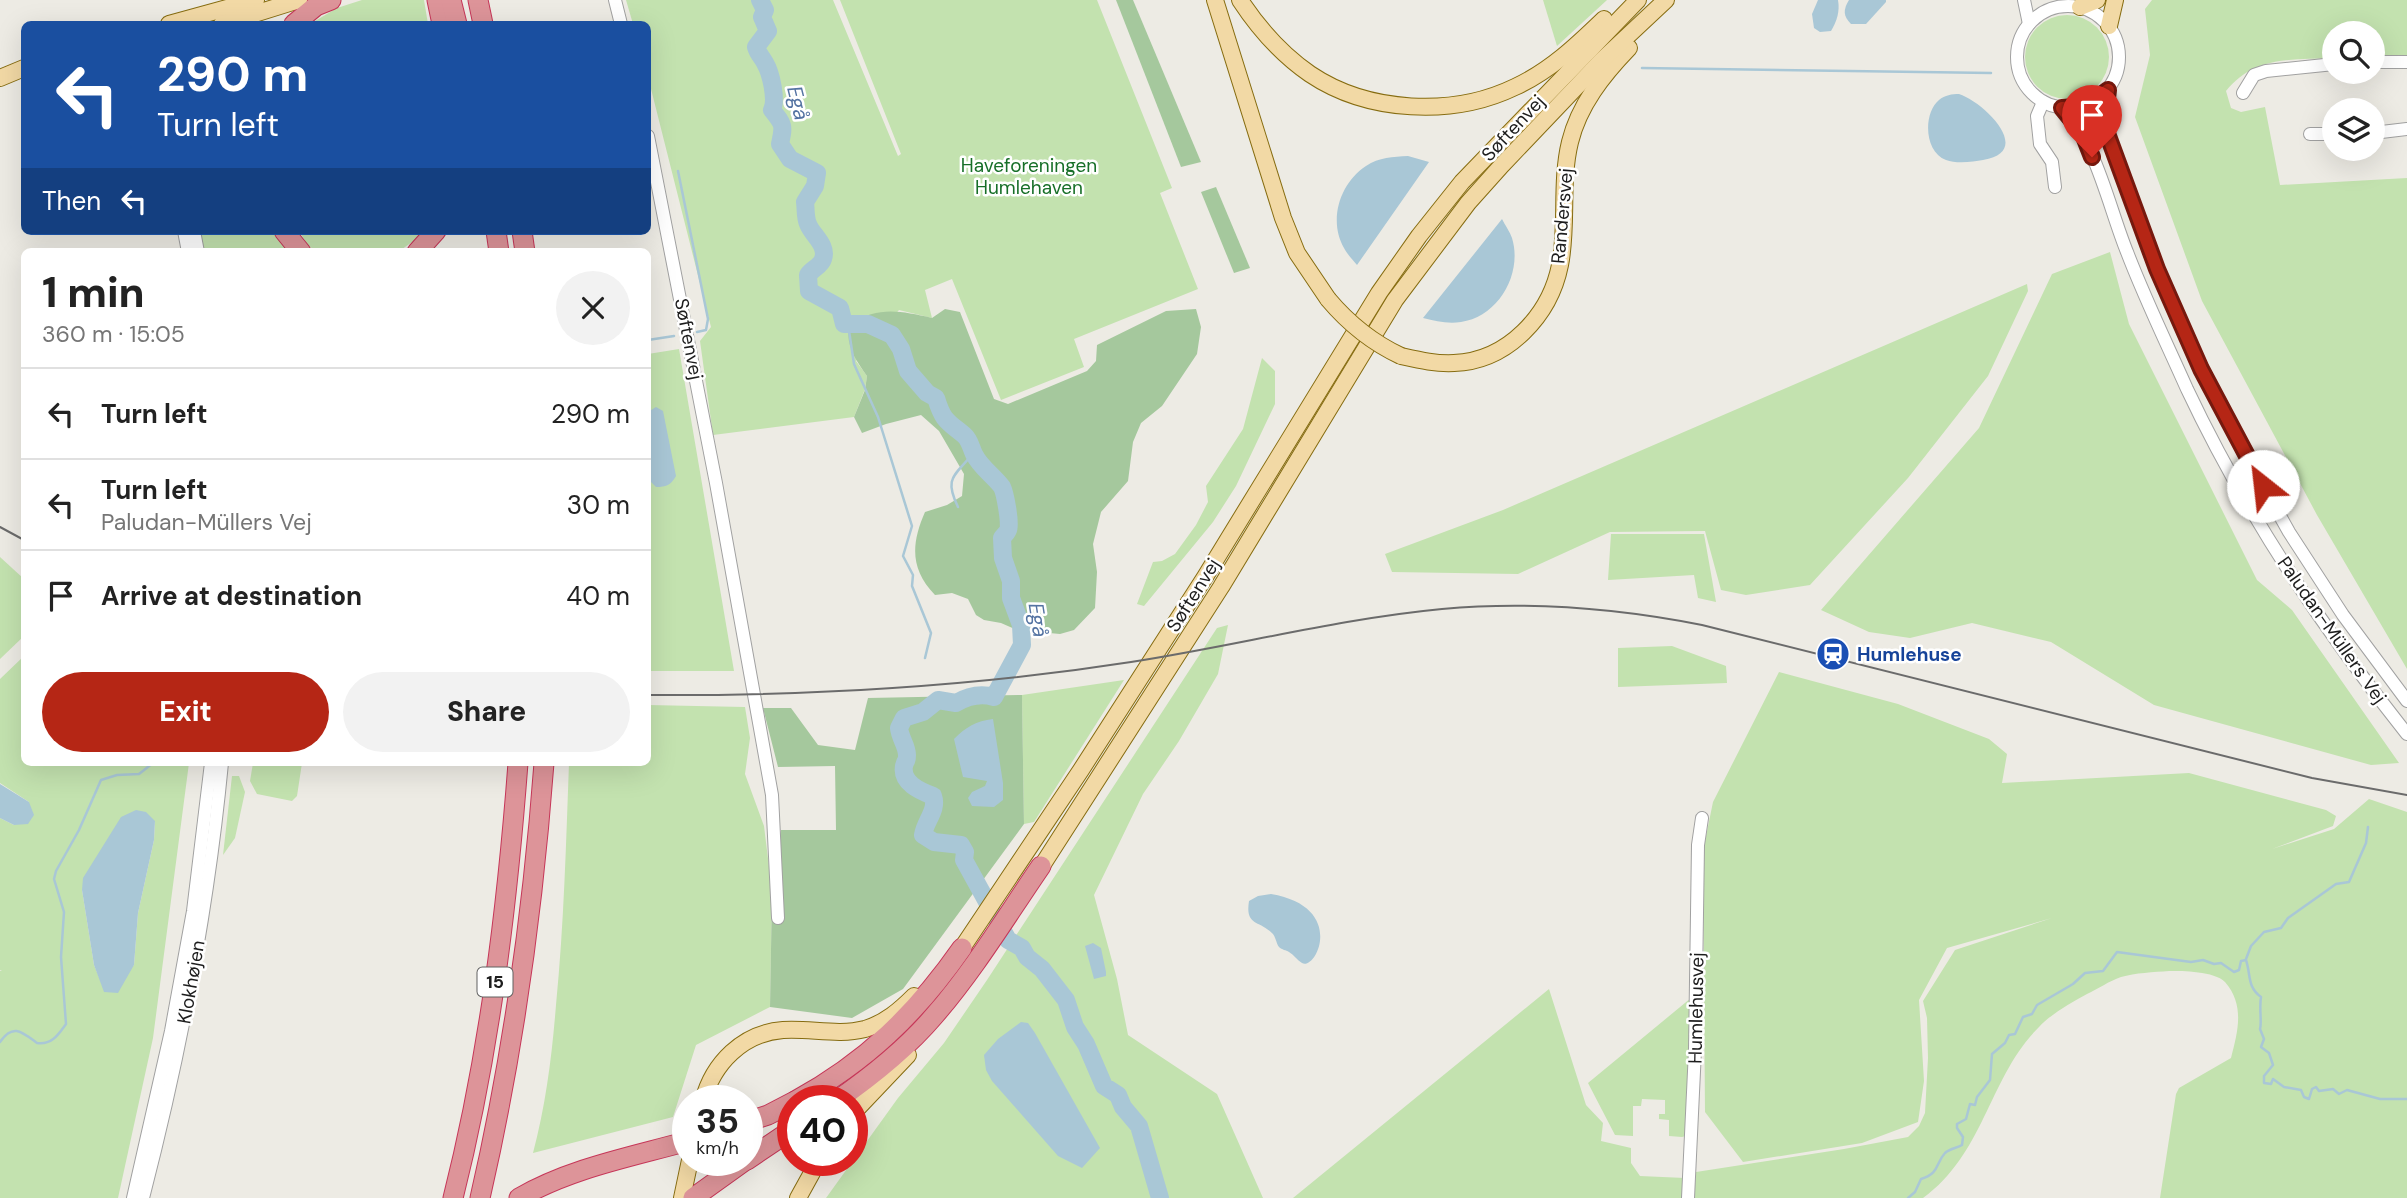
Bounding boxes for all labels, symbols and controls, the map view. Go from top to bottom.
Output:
map controls [2322,21,2385,161]
button: search [2322,21,2385,84]
text: 290 m [157,42,308,106]
icon: left [42,49,133,140]
water label: Egå [780,83,816,123]
pin [2062,85,2122,157]
street label: Søftenvej [1476,89,1550,167]
icon: arrive [2073,96,2111,134]
button: layers [2322,98,2385,161]
text: Turn left [157,104,279,146]
park label: Haveforeningen Humlehaven [961,153,1097,200]
street label: Randersvej [1545,167,1579,265]
icon: left [115,182,153,220]
text: Then [42,184,101,218]
text: 1 min [42,265,145,320]
button: close [556,271,630,345]
street label: Søftenvej [669,296,709,382]
text: 360 m · 15:05 [42,319,185,349]
icon: left [42,395,80,433]
text: Turn left [101,397,208,431]
text: 290 m [551,397,630,431]
position arrow [2226,449,2300,523]
text: Turn left [101,473,208,507]
icon: left [42,486,80,524]
text: 30 m [567,488,630,522]
text: Paludan-Müllers Vej [101,507,312,537]
street label: Paludan-Müllers Vej [2272,552,2392,708]
street label: Søftenvej [1161,553,1225,637]
icon: arrive [42,577,80,615]
text: Arrive at destination [101,579,362,613]
text: 40 m [566,579,630,613]
water label: Egå [1021,601,1055,639]
station icon: Humlehuse [1814,635,1852,673]
place label: Humlehuse [1857,642,1962,667]
button: Exit [42,672,329,752]
button: Share [343,672,630,752]
street label: Klokhøjen [171,938,211,1026]
street label: Humlehusvej [1683,952,1709,1064]
road number: 15 [477,967,512,996]
speed limit sign: 40 [777,1085,868,1176]
text: 35 [696,1098,739,1144]
text: km/h [696,1136,739,1160]

